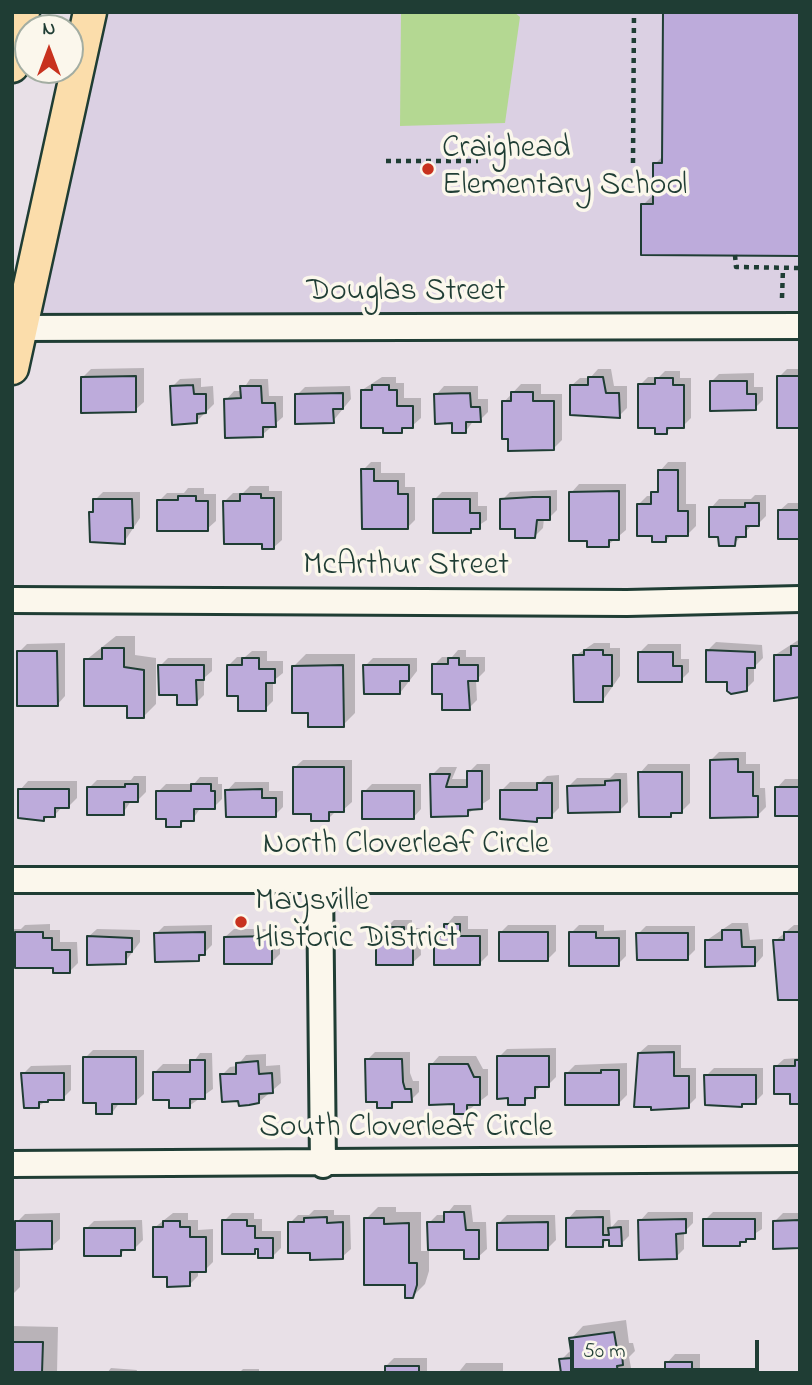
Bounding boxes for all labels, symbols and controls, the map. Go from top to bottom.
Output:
north arrow [14,14,84,84]
text: N [43,16,55,43]
place label: Craighead Elementary School [442,132,687,207]
marker: Craighead Elementary School [420,161,436,177]
street label: Douglas Street [306,275,506,313]
street label: McArthur Street [303,549,509,587]
street label: North Cloverleaf Circle [263,828,549,866]
place label: Maysville Historic District [255,885,458,960]
marker: Maysville Historic District [233,914,249,930]
street label: South Cloverleaf Circle [259,1111,553,1149]
scale bar [574,1326,763,1370]
text: 50 m [583,1337,626,1367]

